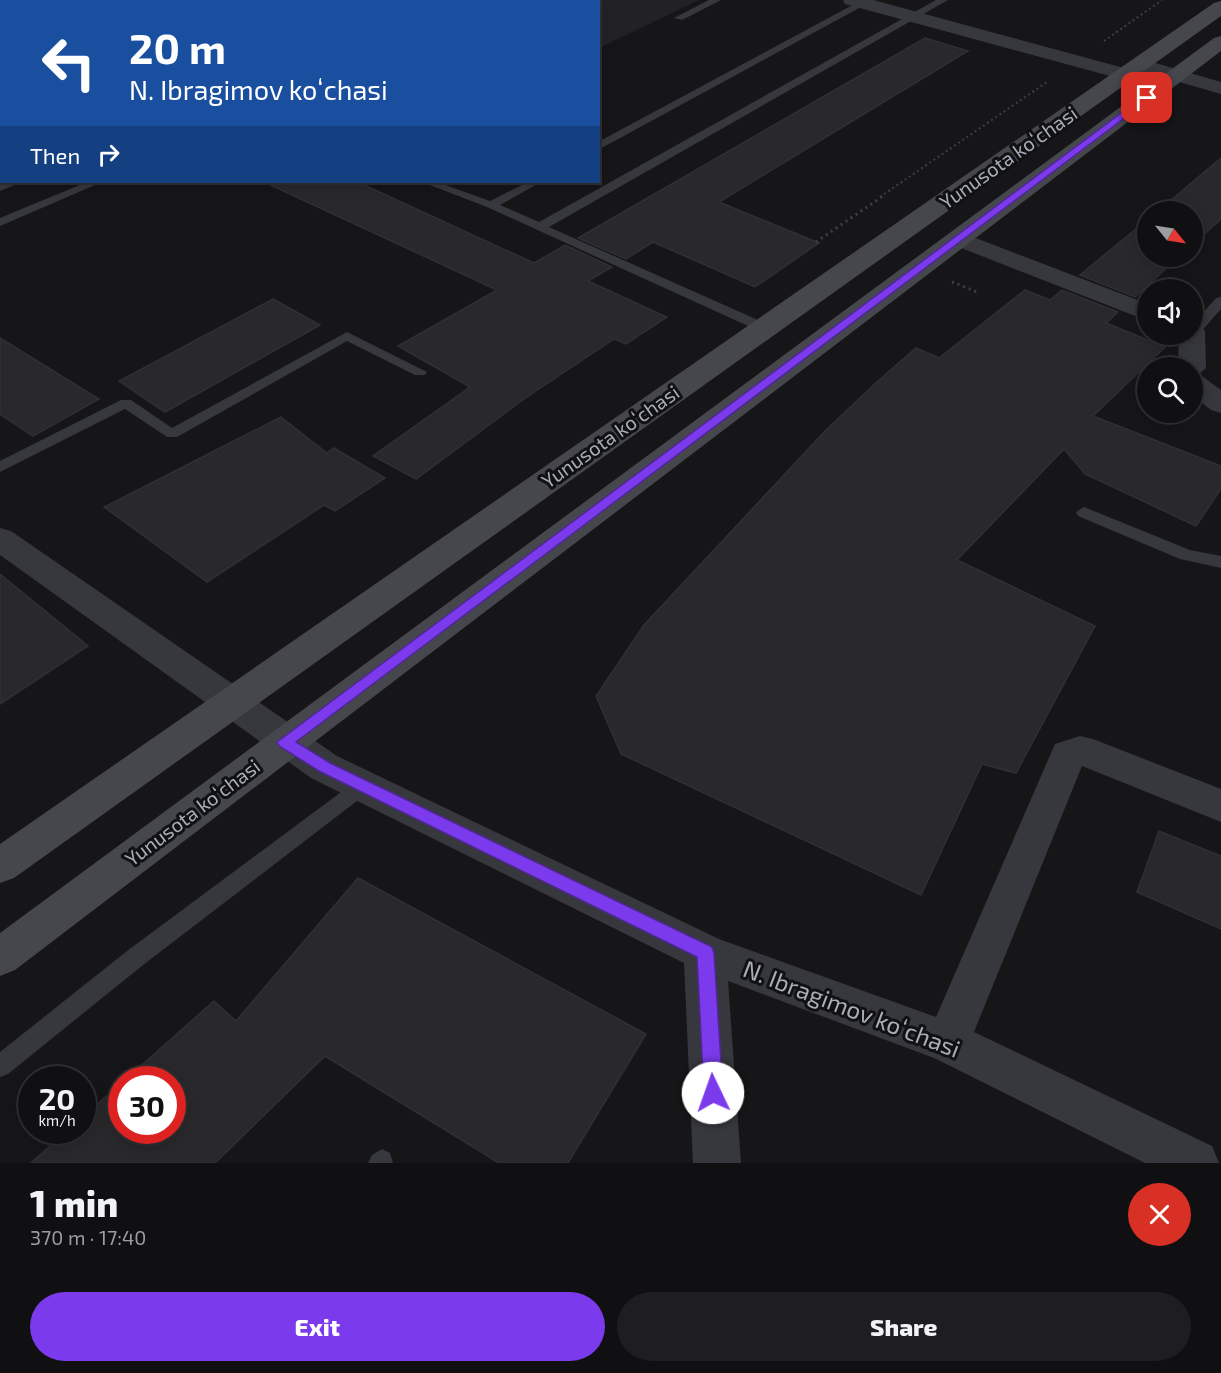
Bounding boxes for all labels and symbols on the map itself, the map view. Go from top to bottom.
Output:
pin [1121,72,1172,123]
street label: Yunusota koʻchasi [935,101,1081,213]
north arrow [1137,201,1203,267]
street label: Yunusota koʻchasi [537,380,683,492]
street label: Yunusota koʻchasi [120,754,264,870]
street label: N. Ibragimov koʻchasi [739,953,965,1063]
position arrow [681,1061,745,1125]
speed limit sign: 30 [108,1066,186,1144]

